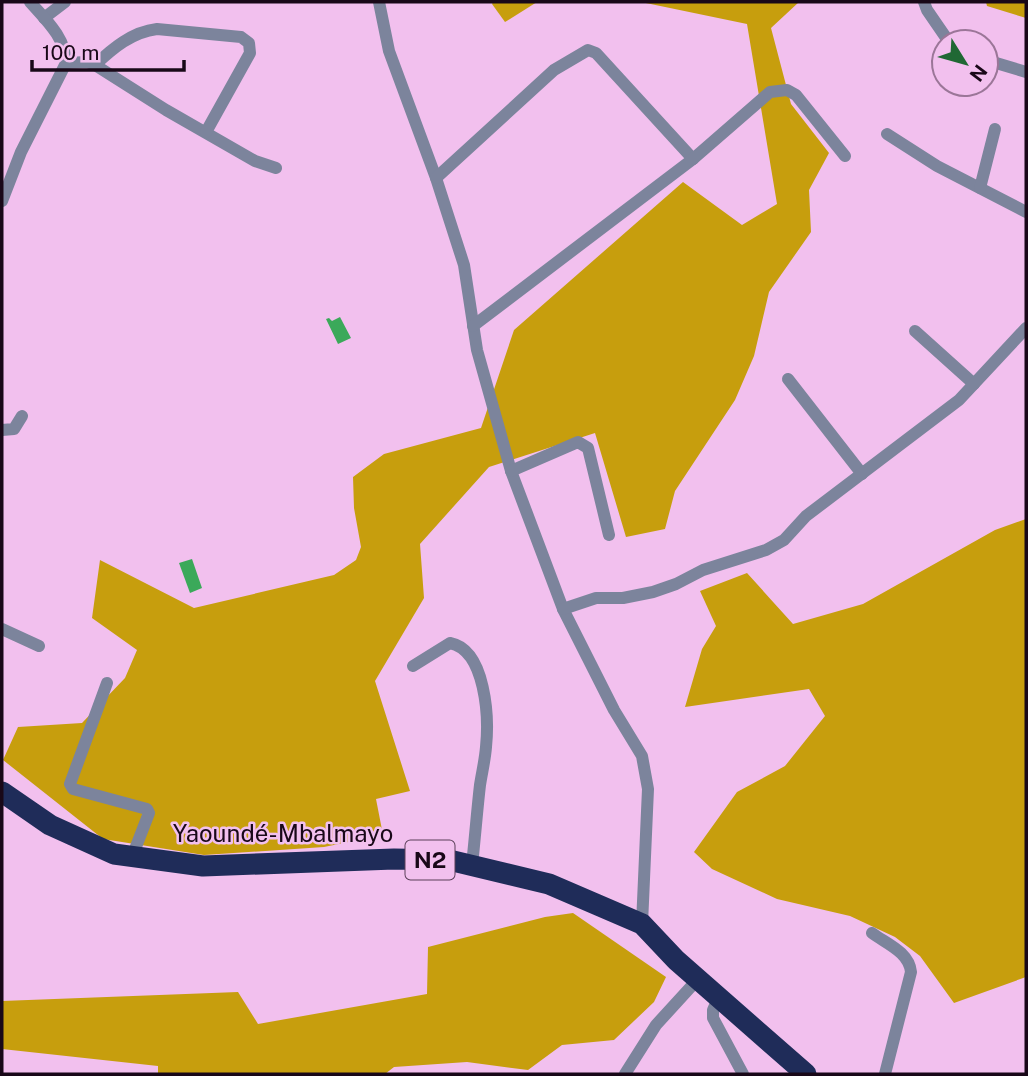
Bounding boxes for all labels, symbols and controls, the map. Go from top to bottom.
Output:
scale bar [32,28,184,72]
north arrow [930,28,1000,98]
text: 100 m [42,40,99,65]
text: N [965,61,992,86]
street label: Yaoundé-Mbalmayo [173,819,393,847]
road number: N2 [406,840,454,880]

